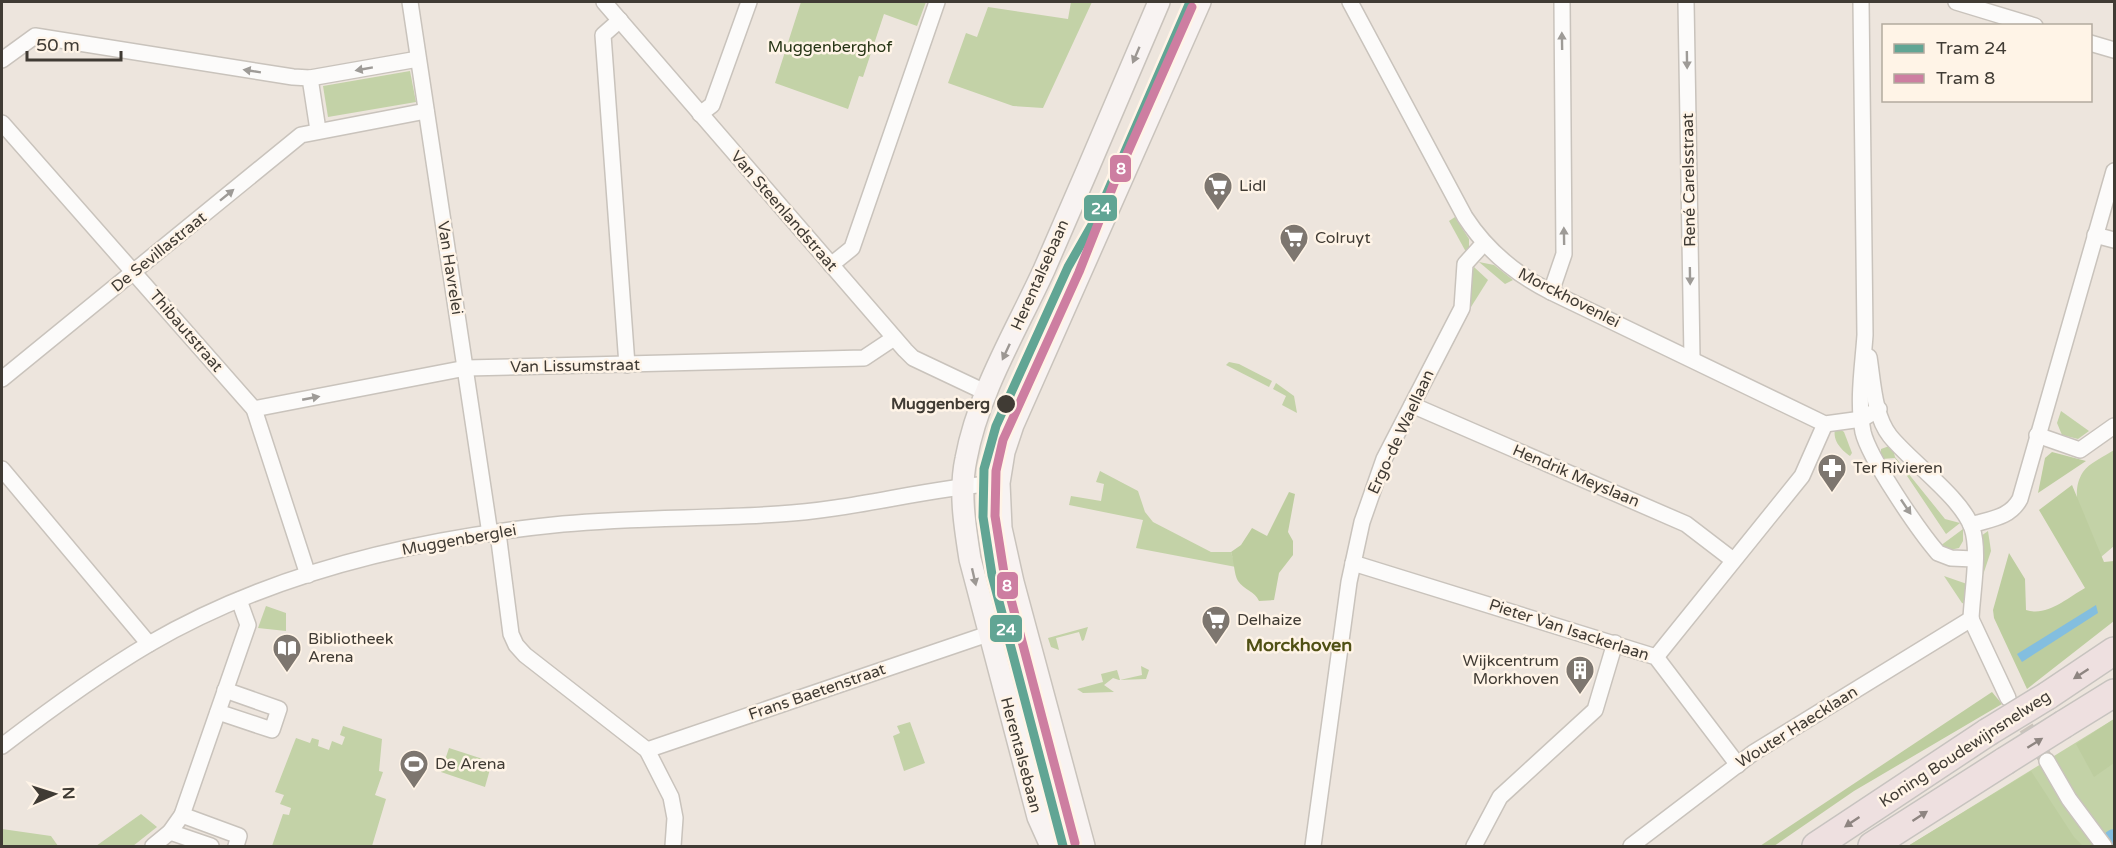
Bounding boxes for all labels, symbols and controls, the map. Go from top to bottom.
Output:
scale bar [27,24,122,62]
legend [1882,24,2092,102]
one-way arrow [1557,31,1567,50]
text: 50 m [36,34,80,56]
park label: Muggenberghof [768,37,893,57]
text: Tram 24 [1936,37,2007,59]
one-way arrow [1131,47,1141,65]
one-way arrow [1682,50,1692,69]
one-way arrow [354,65,373,74]
one-way arrow [242,66,261,75]
text: Tram 8 [1936,67,1995,89]
street label: René Carelsstraat [1678,113,1700,247]
street label: Van Steenlandstraat [726,147,842,275]
line badge: 8 [1109,154,1132,183]
text: 8 [1116,159,1126,179]
supermarket icon: Lidl [1202,170,1234,212]
place label: Lidl [1239,176,1266,196]
one-way arrow [220,190,235,202]
line badge: 24 [1083,194,1118,222]
text: 24 [1091,199,1111,219]
street label: De Sevillastraat [107,207,211,297]
street label: Herentalsebaan [1007,217,1073,333]
street label: Van Havrelei [433,220,467,316]
supermarket icon: Colruyt [1278,222,1310,264]
one-way arrow [1559,226,1569,245]
place label: Colruyt [1315,228,1371,248]
street label: Morckhovenlei [1515,264,1623,332]
one-way arrow [1686,266,1695,285]
street label: Thibautstraat [145,286,227,376]
one-way arrow [1001,344,1010,361]
street label: Van Lissumstraat [510,355,640,377]
street label: Ergo-de Waellaan [1363,367,1439,497]
one-way arrow [302,393,321,402]
marker: Muggenberg [995,393,1017,415]
place label: Muggenberg [891,394,990,414]
street label: Hendrik Meyslaan [1510,440,1642,512]
pharmacy icon: Ter Rivieren [1816,452,1848,494]
place label: Ter Rivieren [1853,458,1943,478]
one-way arrow [1901,499,1912,516]
street label: Muggenberglei [400,520,518,560]
one-way arrow [970,567,979,586]
line badge: 8 [996,571,1019,600]
text: 8 [1002,576,1012,596]
street label: Pieter Van Isackerlaan [1486,595,1652,665]
supermarket icon: Delhaize [1200,604,1232,646]
place label: Delhaize [1237,610,1302,630]
line badge: 24 [989,614,1023,643]
text: 24 [996,620,1016,640]
place label: Bibliotheek Arena [308,629,394,667]
library icon: Bibliotheek Arena [271,632,303,674]
district label: Morckhoven [1246,634,1352,656]
place label: Wijkcentrum Morkhoven [1463,651,1559,689]
building icon: Wijkcentrum Morkhoven [1564,654,1596,696]
street label: Frans Baetenstraat [746,659,888,725]
one-way arrow [2073,668,2089,679]
street label: Wouter Haecklaan [1733,682,1861,772]
street label: Koning Boudewijnsnelweg [1876,686,2054,812]
street label: Herentalsebaan [996,695,1046,815]
one-way arrow [2027,737,2043,748]
sports icon: De Arena [398,748,430,790]
place label: De Arena [435,754,505,774]
north arrow [24,764,84,824]
text: N [58,786,78,800]
one-way arrow [1912,810,1928,821]
one-way arrow [1844,816,1860,828]

